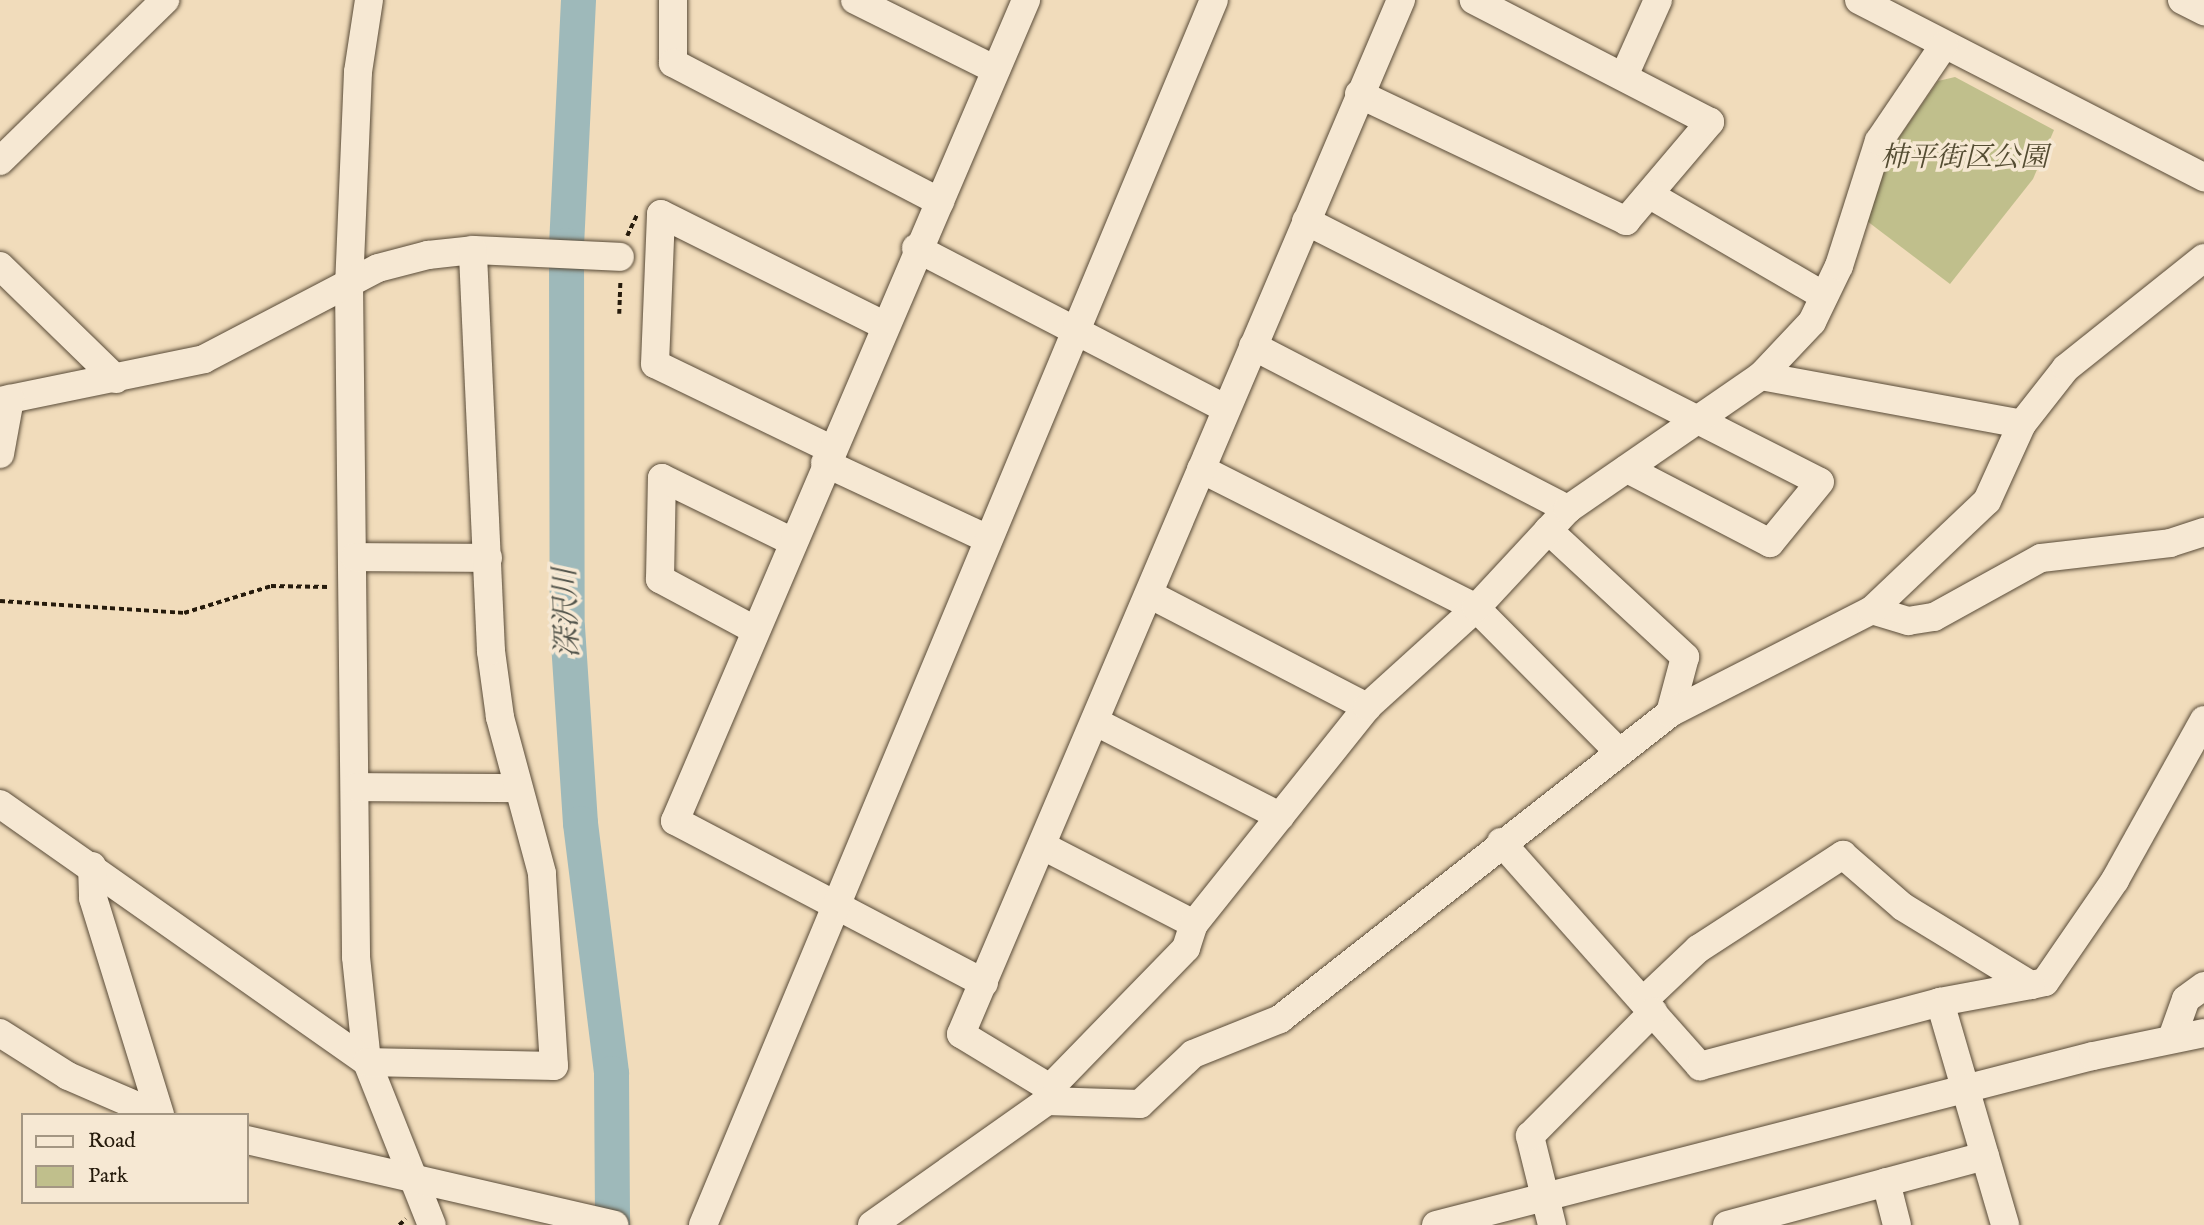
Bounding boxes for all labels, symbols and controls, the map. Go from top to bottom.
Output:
park label: 柿平街区公園 [1880,142,2048,176]
water label: 深沢川 [548,567,588,659]
legend [21,1113,248,1204]
text: Road [88,1128,135,1155]
text: Park [88,1163,128,1190]

